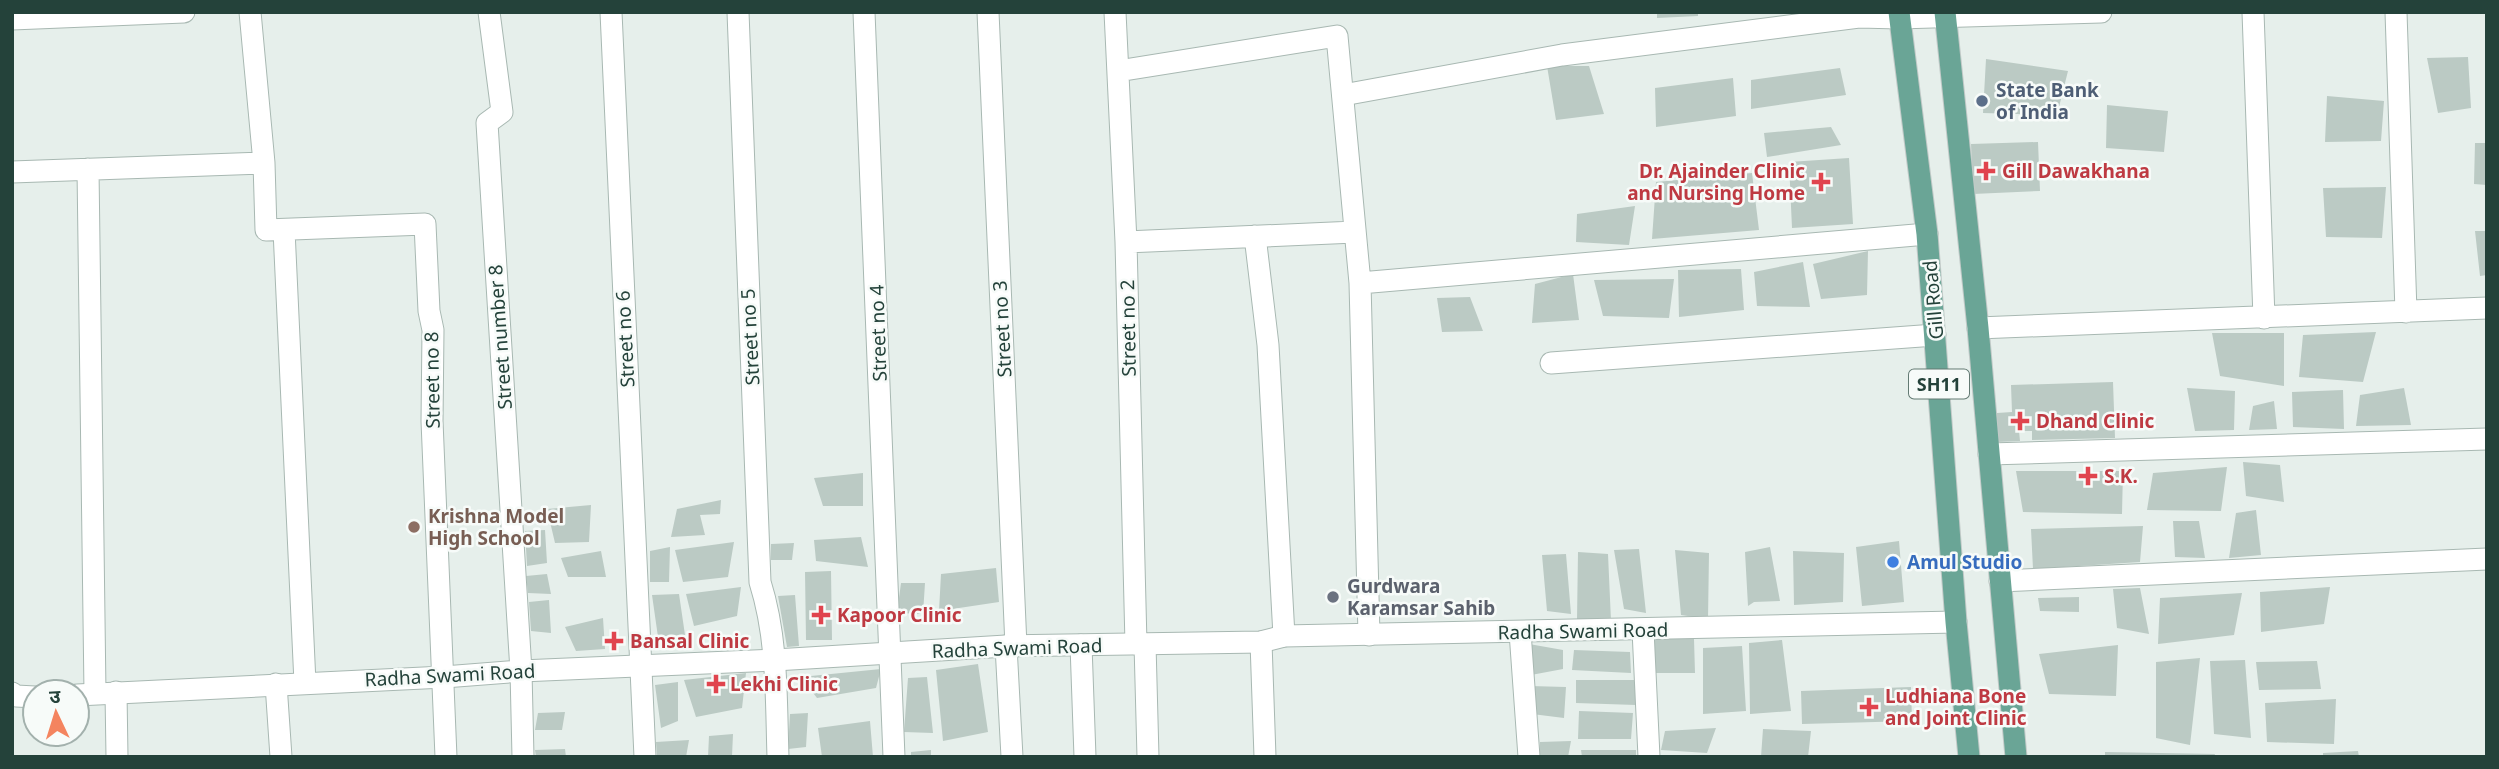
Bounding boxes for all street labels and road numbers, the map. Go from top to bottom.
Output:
street label: Gill Road [1917,259,1949,341]
street label: Street number 8 [482,264,518,410]
street label: Street no 2 [1114,279,1142,377]
street label: Street no 3 [986,280,1018,378]
street label: Street no 4 [863,284,893,382]
street label: Street no 5 [734,288,766,386]
street label: Street no 6 [609,290,641,388]
street label: Street no 8 [418,331,446,429]
road number: SH11 [1909,370,1969,398]
street label: Radha Swami Road [1497,617,1669,645]
street label: Radha Swami Road [931,632,1103,664]
street label: Radha Swami Road [364,658,536,692]

